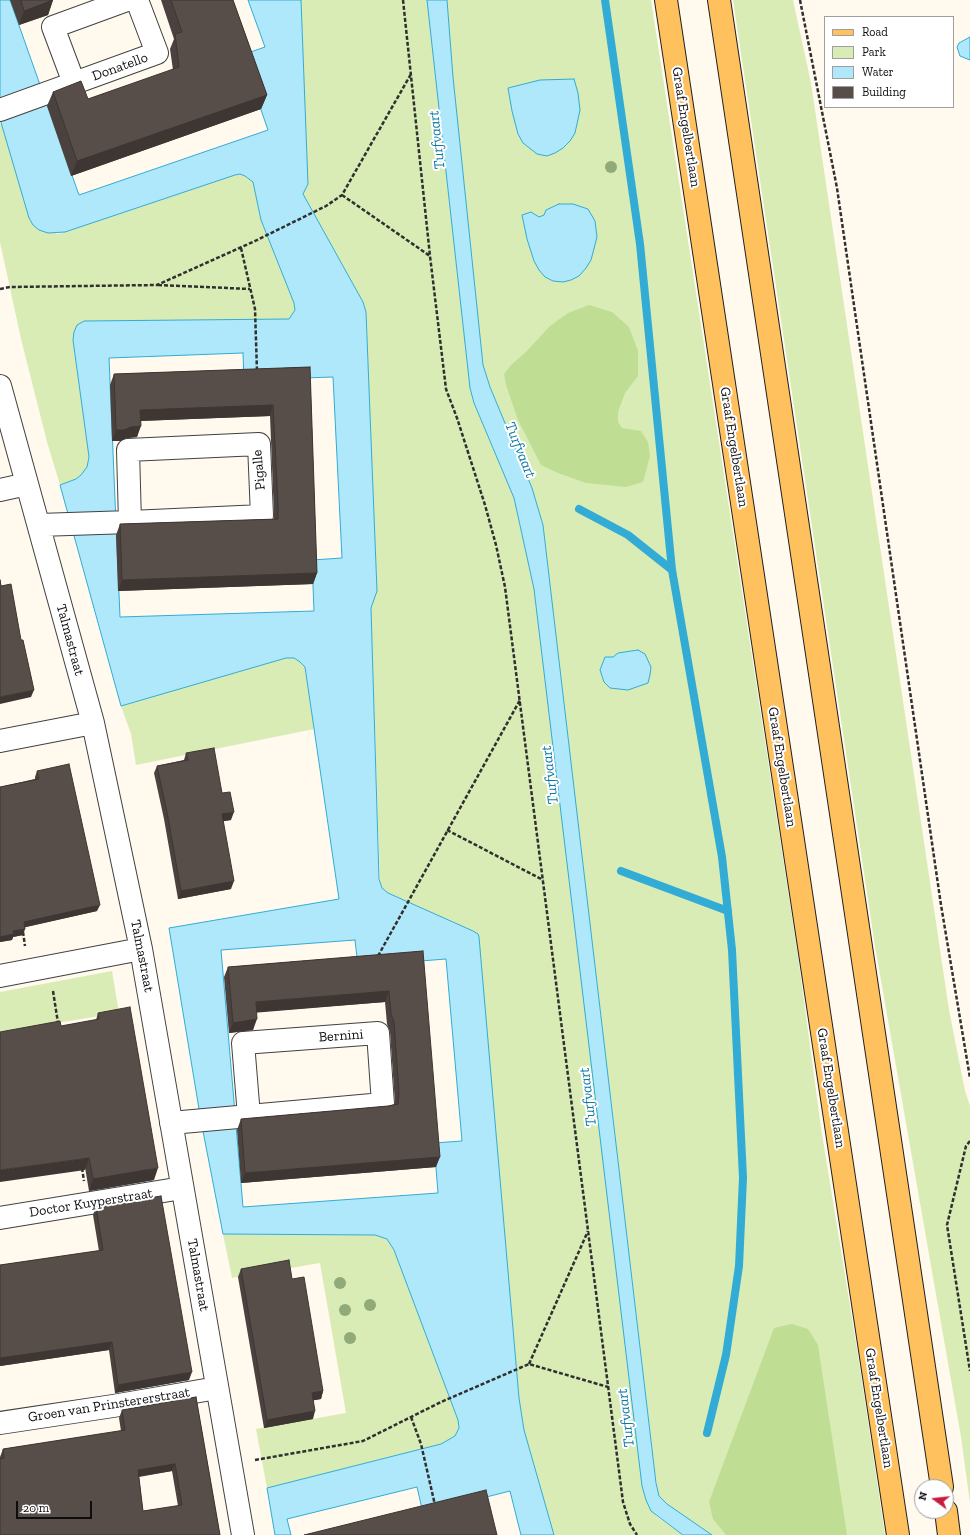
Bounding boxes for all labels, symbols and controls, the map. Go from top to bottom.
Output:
legend [824,16,954,108]
text: Road [862,25,888,39]
text: Park [862,45,886,59]
street label: Donatello [90,49,150,85]
text: Water [862,65,894,79]
street label: Graaf Engelbertlaan [668,66,704,188]
text: Building [862,85,906,99]
water label: Turfvaart [425,110,449,170]
street label: Graaf Engelbertlaan [716,386,752,508]
water label: Turfvaart [501,419,539,481]
street label: Pigalle [249,449,269,491]
street label: Talmastraat [52,602,88,678]
street label: Graaf Engelbertlaan [764,706,800,828]
water label: Turfvaart [537,745,563,805]
street label: Talmastraat [127,918,157,994]
street label: Bernini [318,1026,364,1046]
street label: Graaf Engelbertlaan [813,1027,849,1149]
water label: Turfvaart [575,1067,601,1127]
street label: Doctor Kuyperstraat [28,1185,154,1221]
street label: Talmastraat [183,1237,213,1313]
street label: Graaf Engelbertlaan [861,1347,897,1469]
street label: Groen van Prinstererstraat [27,1384,191,1426]
water label: Turfvaart [613,1388,639,1448]
north arrow [914,1479,954,1519]
text: N [916,1490,930,1502]
scale bar [18,1493,94,1519]
text: 20 m [23,1501,49,1515]

